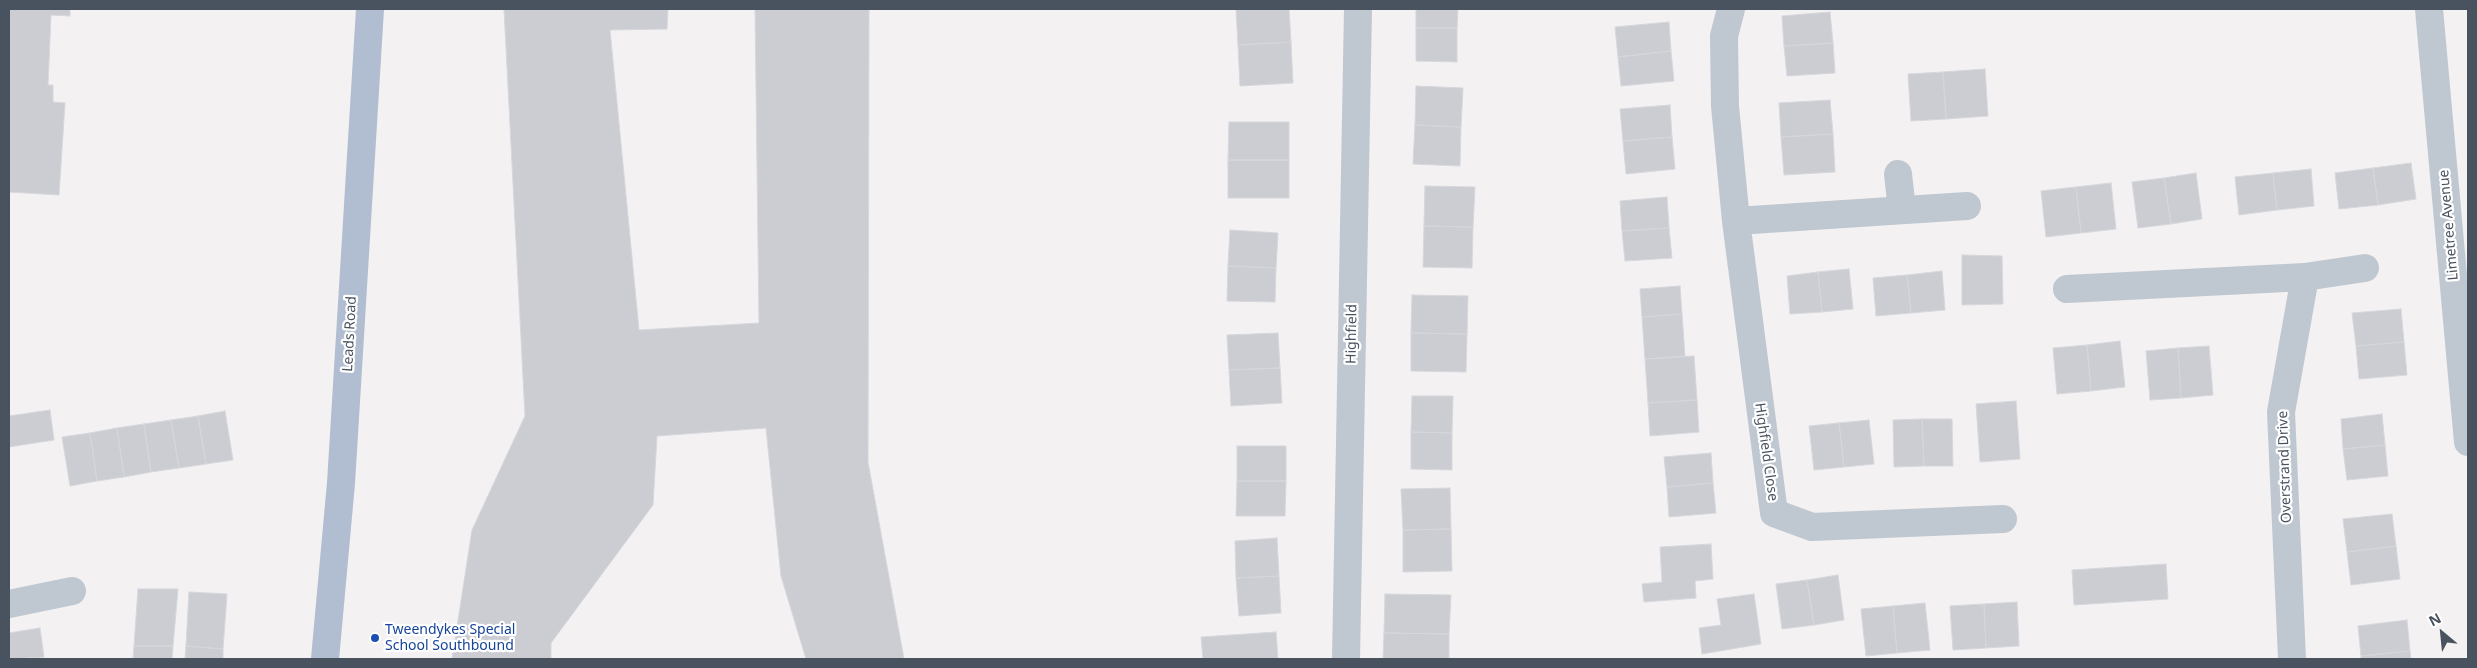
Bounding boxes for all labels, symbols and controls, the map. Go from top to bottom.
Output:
street label: Limetree Avenue [2436,169,2462,281]
street label: Leads Road [340,296,360,372]
street label: Highfield [1343,304,1361,364]
street label: Highfield Close [1751,402,1781,502]
street label: Overstrand Drive [2275,411,2295,523]
north arrow [2417,608,2467,658]
text: N [2425,608,2444,630]
place label: Tweendykes Special School Southbound [385,622,515,654]
marker: Tweendykes Special School Southbound [369,632,381,644]

